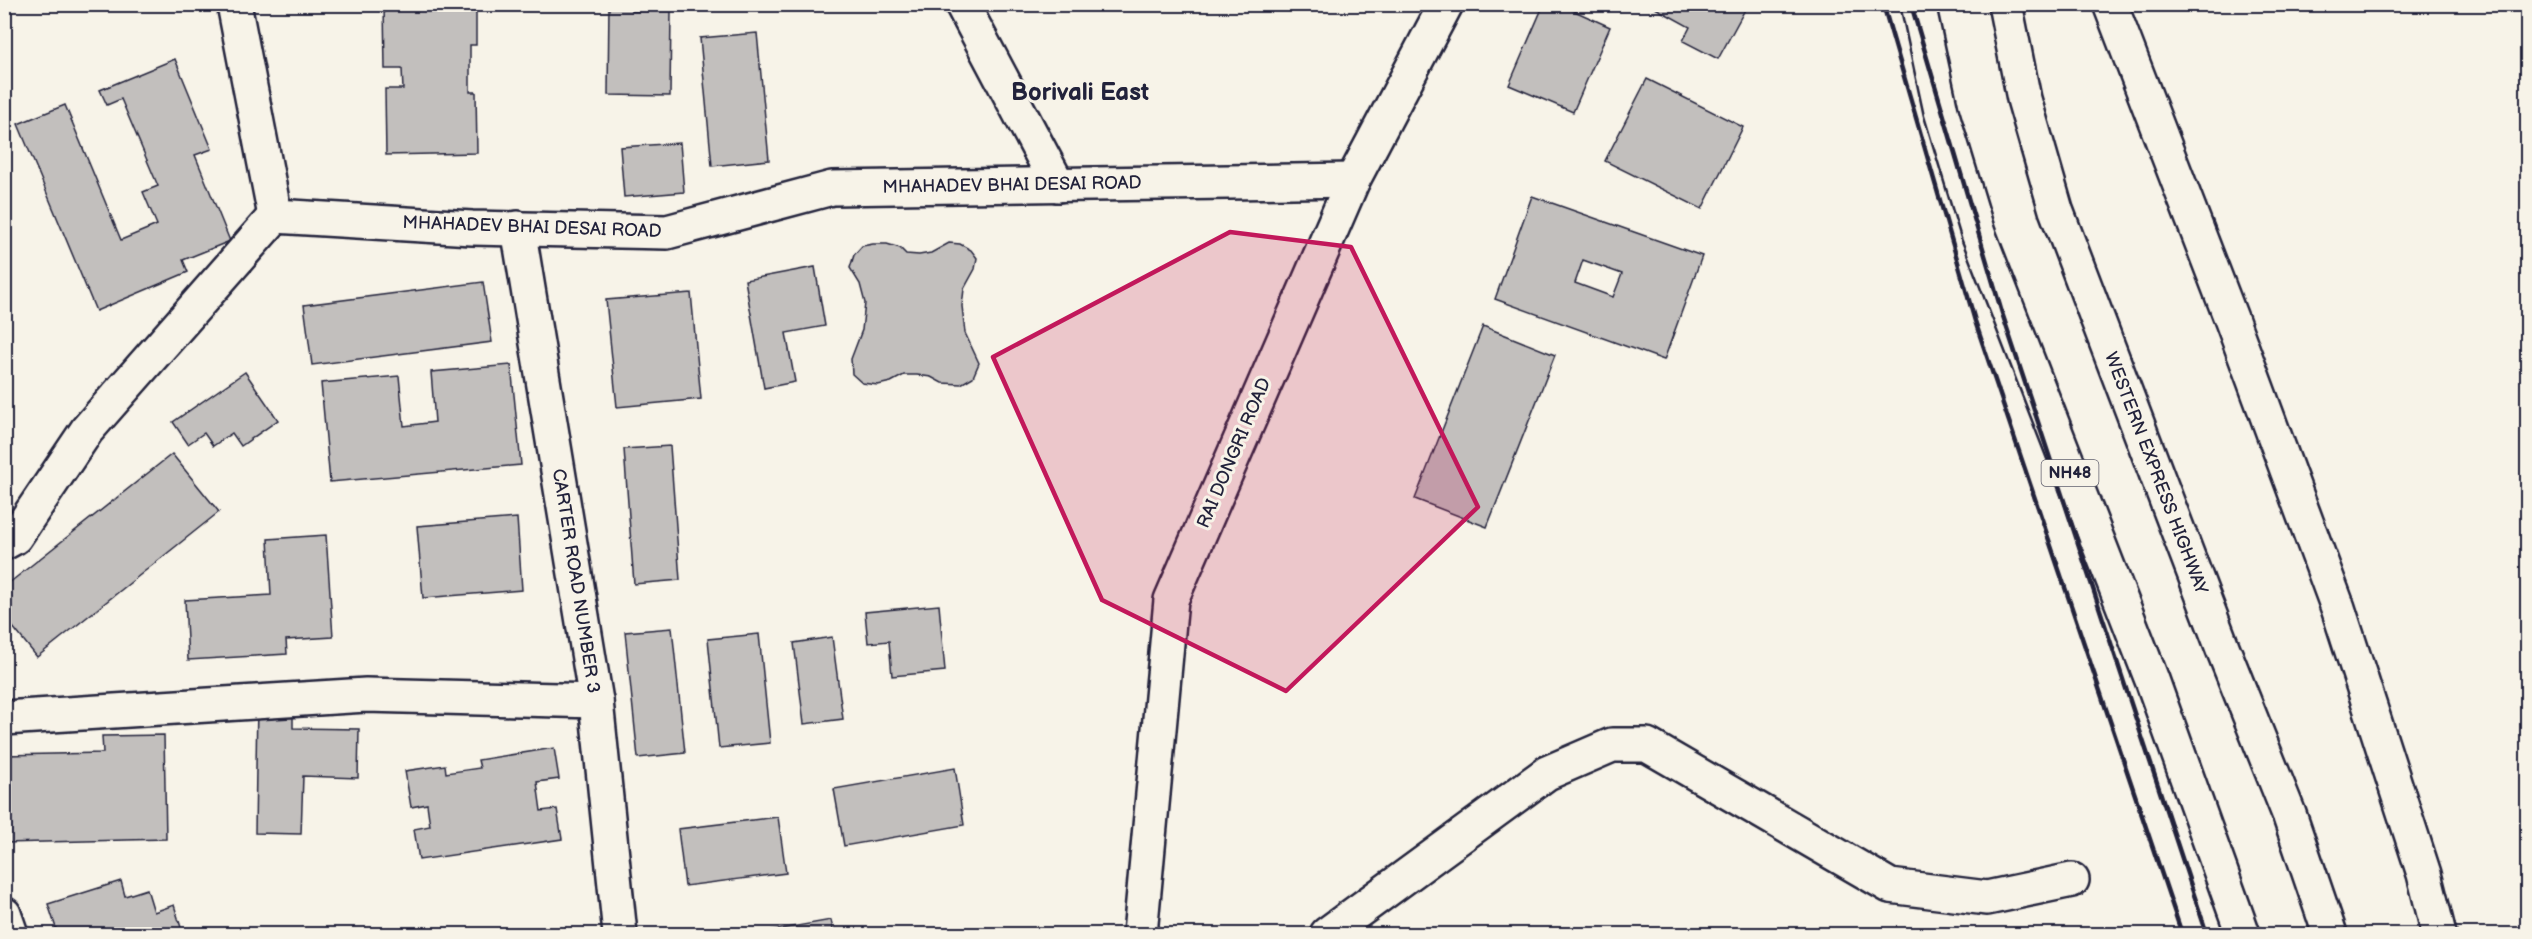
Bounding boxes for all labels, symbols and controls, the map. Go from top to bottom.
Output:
district label: Borivali East [1011,78,1149,107]
street label: MHAHADEV BHAI DESAI ROAD [882,172,1142,198]
street label: MHAHADEV BHAI DESAI ROAD [402,212,662,242]
street label: WESTERN EXPRESS HIGHWAY [2100,349,2212,598]
street label: RAI DONGRI ROAD [1193,375,1275,531]
road number: NH48 [2042,460,2098,486]
street label: CARTER ROAD NUMBER 3 [548,467,604,695]

